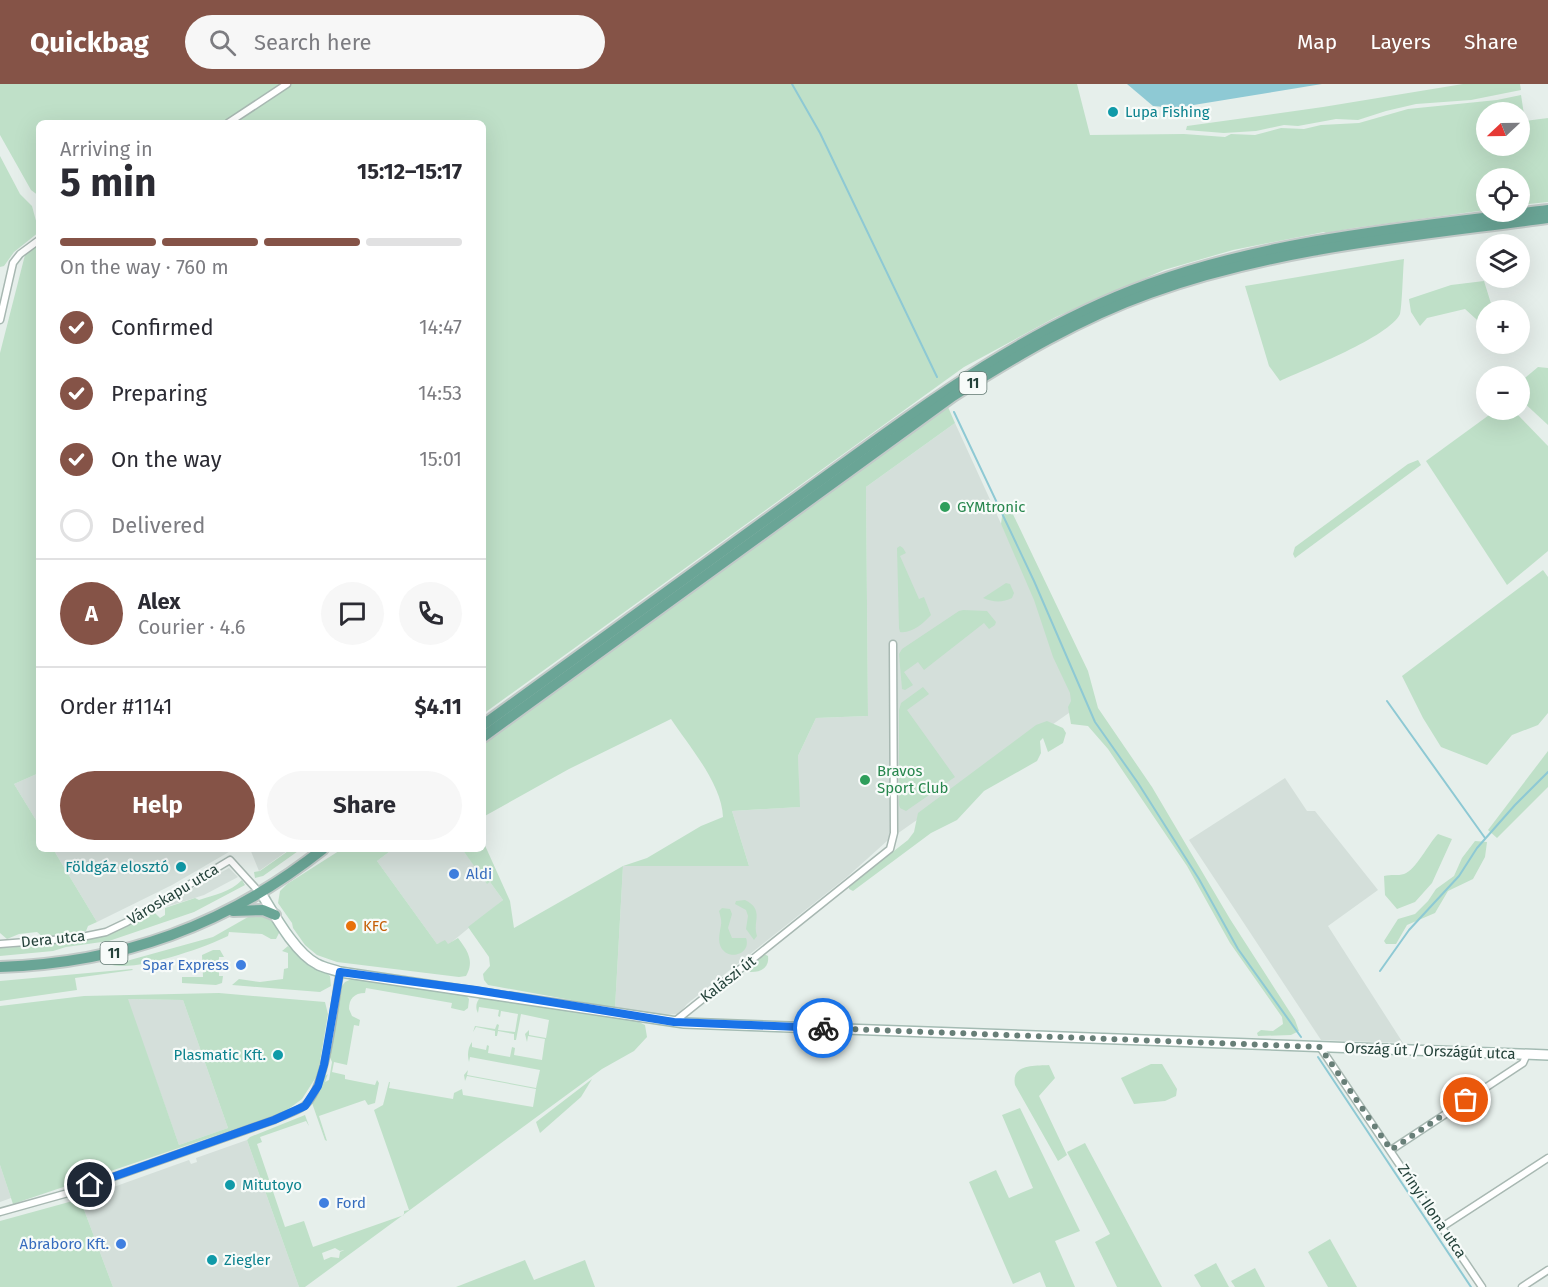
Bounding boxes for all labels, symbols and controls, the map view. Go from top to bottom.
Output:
search box [185,15,605,69]
text: Quickbag [30,26,149,59]
icon: search [206,26,239,59]
text: Search here [254,29,372,56]
text: Map [1297,29,1337,55]
text: Layers [1370,29,1431,55]
text: Share [1464,29,1518,55]
north arrow [1476,102,1530,156]
map controls [1476,102,1530,420]
place label: Lupa Fishing [1125,103,1210,121]
marker: Lupa Fishing [1106,105,1120,119]
text: Arriving in [60,137,153,161]
text: 15:12–15:17 [357,158,462,185]
text: 5 min [60,160,157,206]
button: locate [1476,168,1530,222]
button: layers [1476,234,1530,288]
text: On the way · 760 m [60,255,229,279]
button: + [1476,300,1530,354]
icon: check [60,311,93,344]
text: Confirmed [111,314,214,341]
text: 14:47 [419,315,462,339]
button: − [1476,366,1530,420]
road number: 11 [960,372,986,394]
icon: check [60,377,93,410]
text: Preparing [111,380,207,407]
text: 14:53 [418,381,462,405]
icon: check [60,443,93,476]
text: On the way [111,446,222,473]
text: 15:01 [419,447,462,471]
place label: GYMtronic [957,498,1026,516]
marker: GYMtronic [938,500,952,514]
text: Delivered [111,512,206,539]
button: chat [321,582,384,645]
button: phone [399,582,462,645]
text: Alex [138,588,181,615]
text: A [85,600,98,627]
text: Courier · 4.6 [138,615,245,639]
text: Order #1141 [60,693,173,720]
text: $4.11 [414,693,462,720]
place label: Bravos Sport Club [877,762,948,797]
button: Help [60,771,255,840]
button: Share [267,771,462,840]
marker: Bravos Sport Club [858,773,872,787]
place label: Földgáz elosztó [65,858,169,876]
street label: Városkapu utca [124,860,222,928]
marker: Földgáz elosztó [174,860,188,874]
place label: Aldi [466,865,492,883]
marker: Aldi [447,867,461,881]
place label: KFC [363,917,388,935]
marker: KFC [344,919,358,933]
street label: Dera utca [20,927,86,951]
road number: 11 [100,942,128,964]
street label: Kalászi út [697,952,760,1006]
place label: Spar Express [143,956,229,974]
marker: Spar Express [234,958,248,972]
courier [793,998,853,1058]
icon: bike [807,1012,840,1045]
street label: Ország út / Országút utca [1344,1039,1516,1063]
place label: Plasmatic Kft. [174,1046,266,1064]
marker: Plasmatic Kft. [271,1048,285,1062]
pin [1440,1074,1491,1125]
icon: bag [1449,1083,1482,1116]
pin [64,1159,115,1210]
street label: Zrínyi Ilona utca [1394,1161,1470,1261]
icon: home [73,1168,106,1201]
place label: Mitutoyo [242,1176,302,1194]
marker: Mitutoyo [223,1178,237,1192]
place label: Ford [336,1194,366,1212]
marker: Ford [317,1196,331,1210]
place label: Abraboro Kft. [20,1235,109,1253]
marker: Abraboro Kft. [114,1237,128,1251]
place label: Ziegler [224,1251,271,1269]
marker: Ziegler [205,1253,219,1267]

